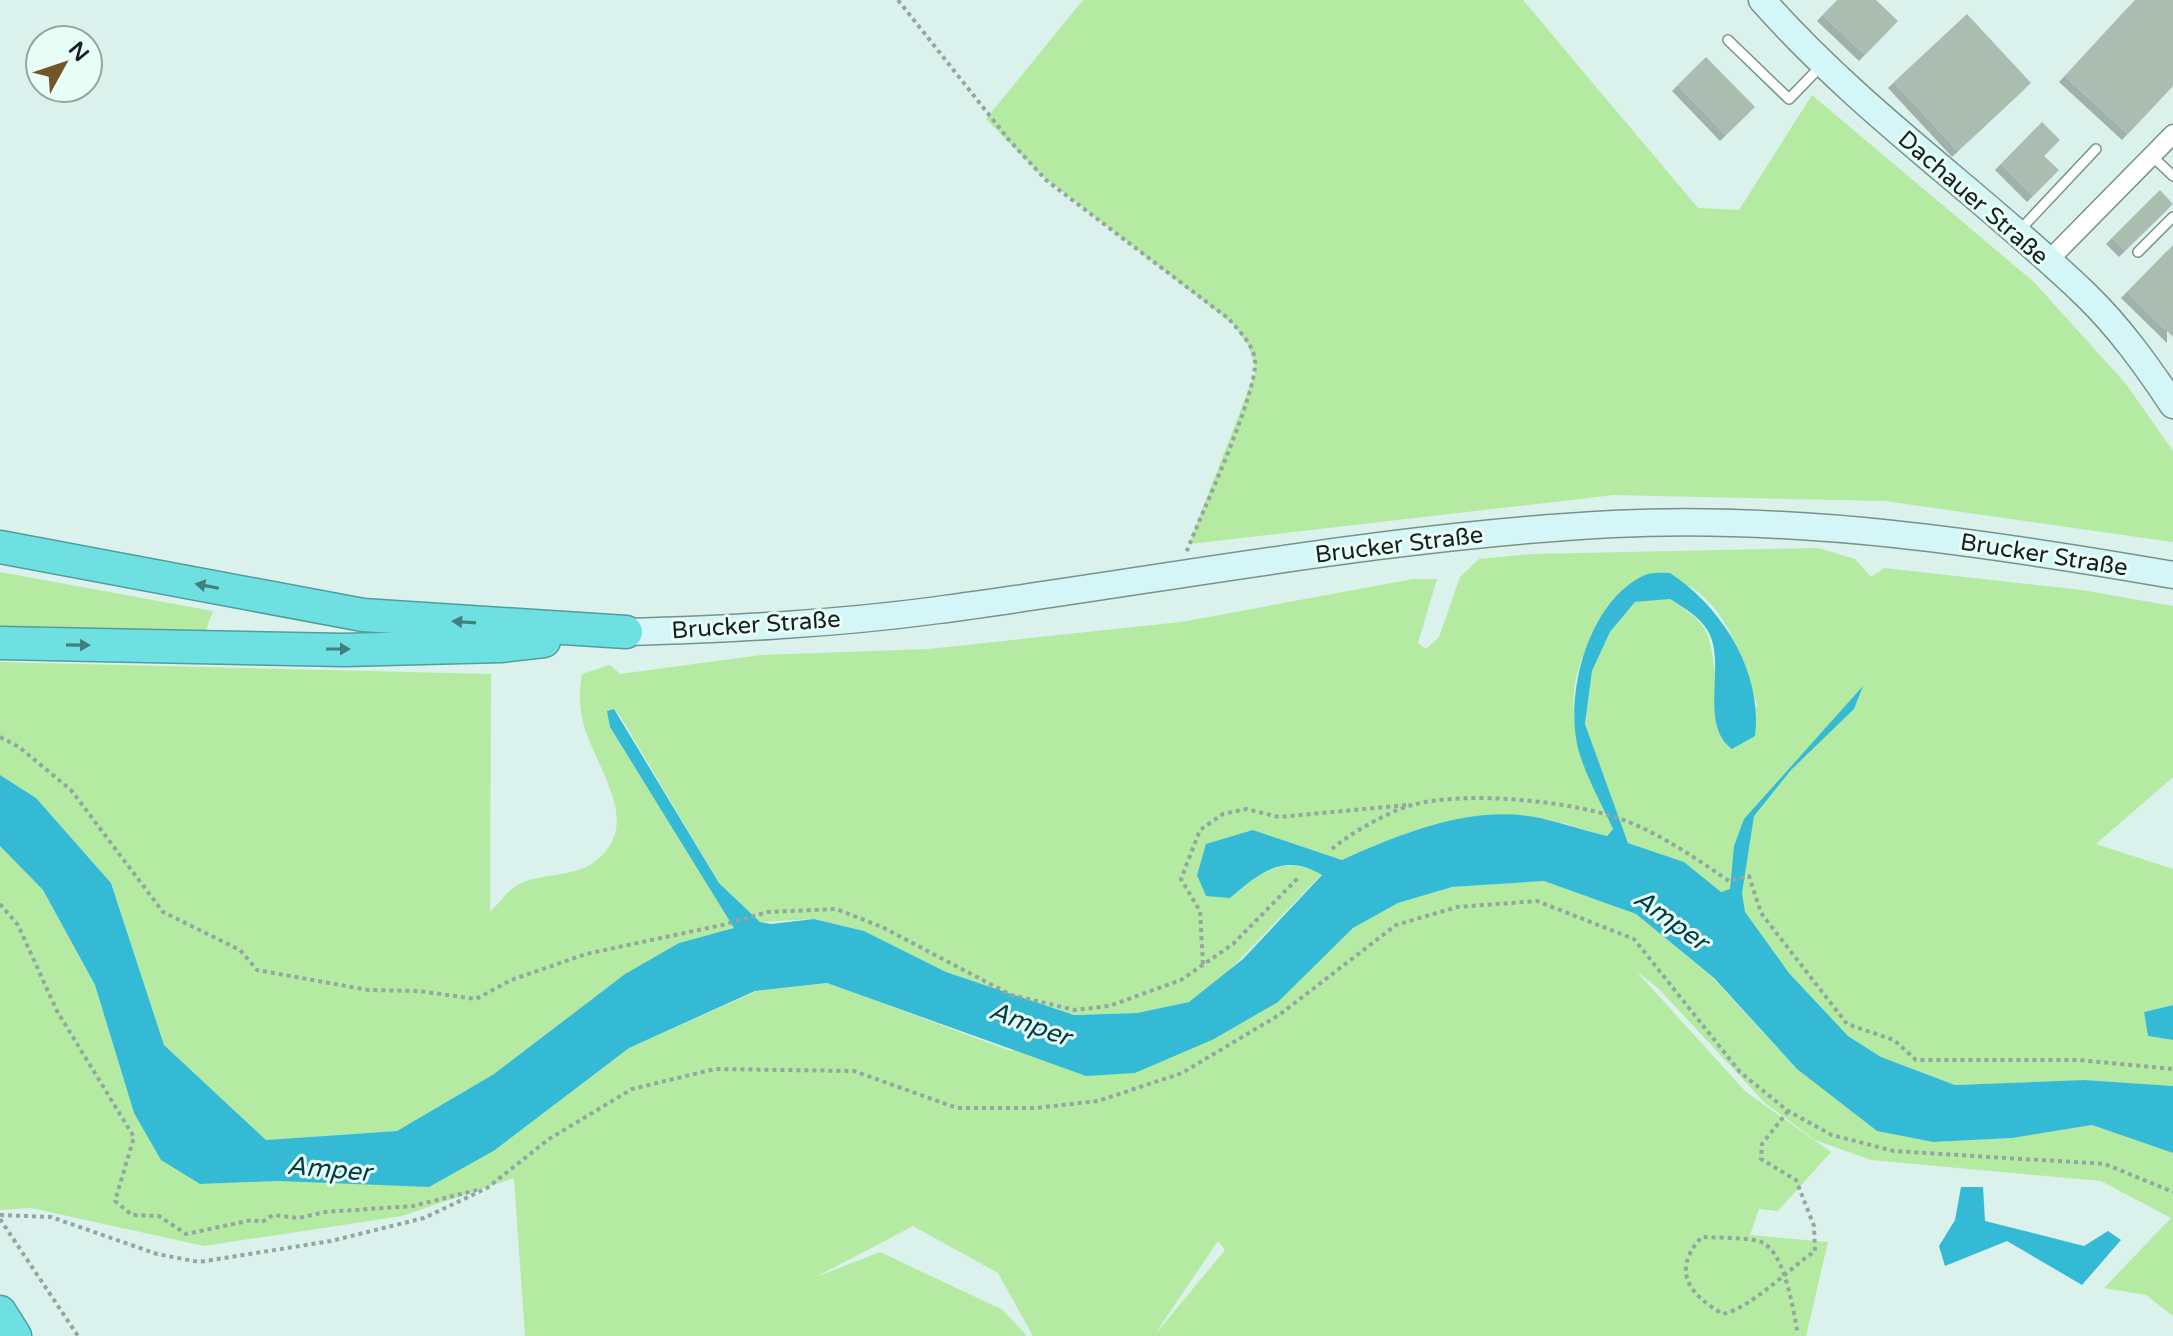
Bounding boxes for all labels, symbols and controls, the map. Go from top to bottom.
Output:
north arrow [24,24,104,104]
text: N [63,37,94,67]
street label: Dachauer Straße [1892,125,2054,271]
street label: Brucker Straße [1313,520,1485,570]
street label: Brucker Straße [1958,527,2130,583]
one-way arrow [194,579,219,591]
street label: Brucker Straße [671,605,841,645]
one-way arrow [451,615,476,628]
one-way arrow [66,639,91,652]
one-way arrow [326,643,351,655]
water label: Amper [1628,883,1717,959]
water label: Amper [985,995,1078,1054]
water label: Amper [286,1150,375,1188]

